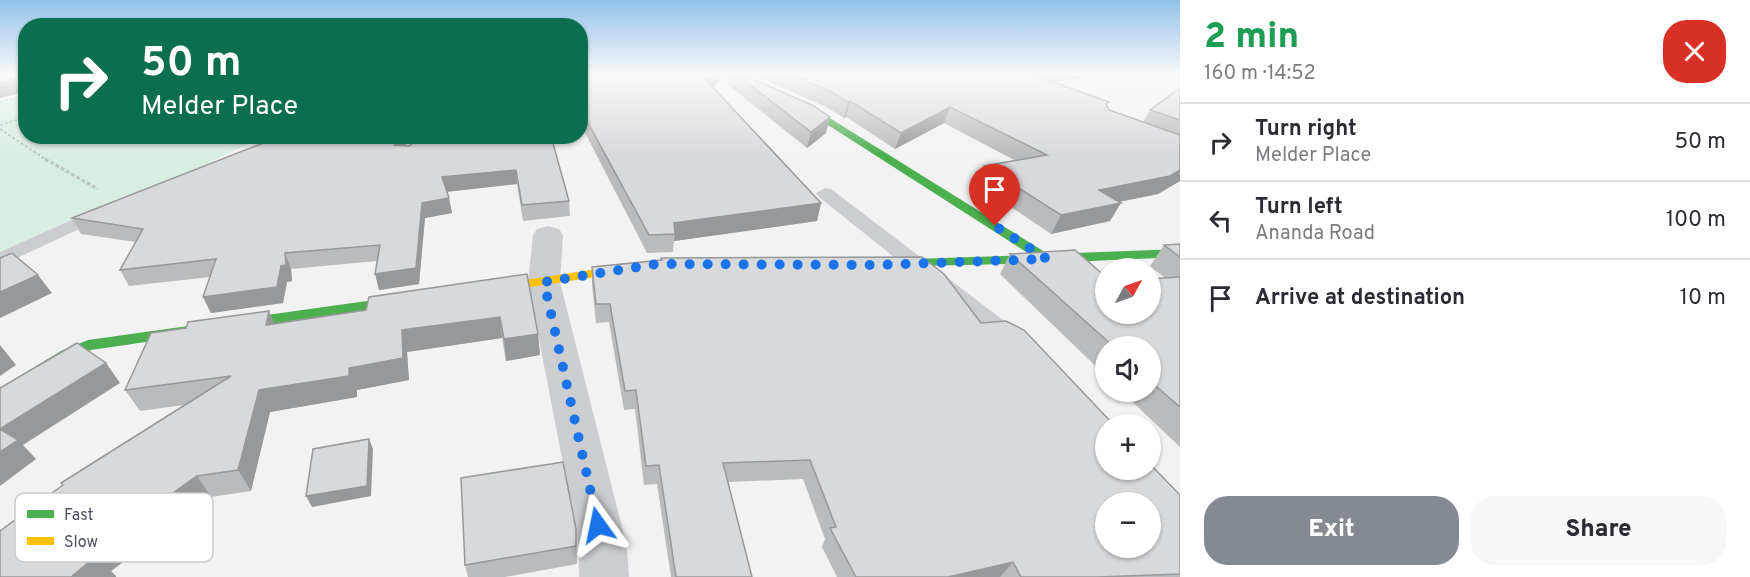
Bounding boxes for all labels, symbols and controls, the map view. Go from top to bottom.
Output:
text: 2 min [1204,15,1299,61]
button: close [1663,20,1726,83]
text: 50 m [141,38,242,91]
icon: right [42,42,120,120]
text: 160 m · 14:52 [1204,61,1316,87]
text: Melder Place [141,90,298,124]
text: Turn right [1255,116,1357,143]
icon: right [1204,126,1237,159]
text: 50 m [1674,129,1726,156]
text: Melder Place [1255,143,1371,169]
pin [969,164,1020,226]
icon: arrive [978,173,1011,206]
text: Turn left [1255,194,1343,221]
icon: left [1204,204,1237,237]
text: 100 m [1666,207,1726,234]
text: Ananda Road [1255,221,1375,247]
north arrow [1095,258,1161,324]
map controls [1095,258,1161,558]
icon: arrive [1204,282,1237,315]
text: Arrive at destination [1255,285,1465,312]
text: 10 m [1680,285,1726,312]
button: sound [1095,336,1161,402]
button: + [1095,414,1161,480]
button: − [1095,492,1161,558]
legend [15,493,213,562]
position arrow [566,493,630,557]
button: Exit [1204,496,1459,565]
button: Share [1471,496,1726,565]
text: Fast [64,506,94,526]
text: Slow [64,533,98,553]

